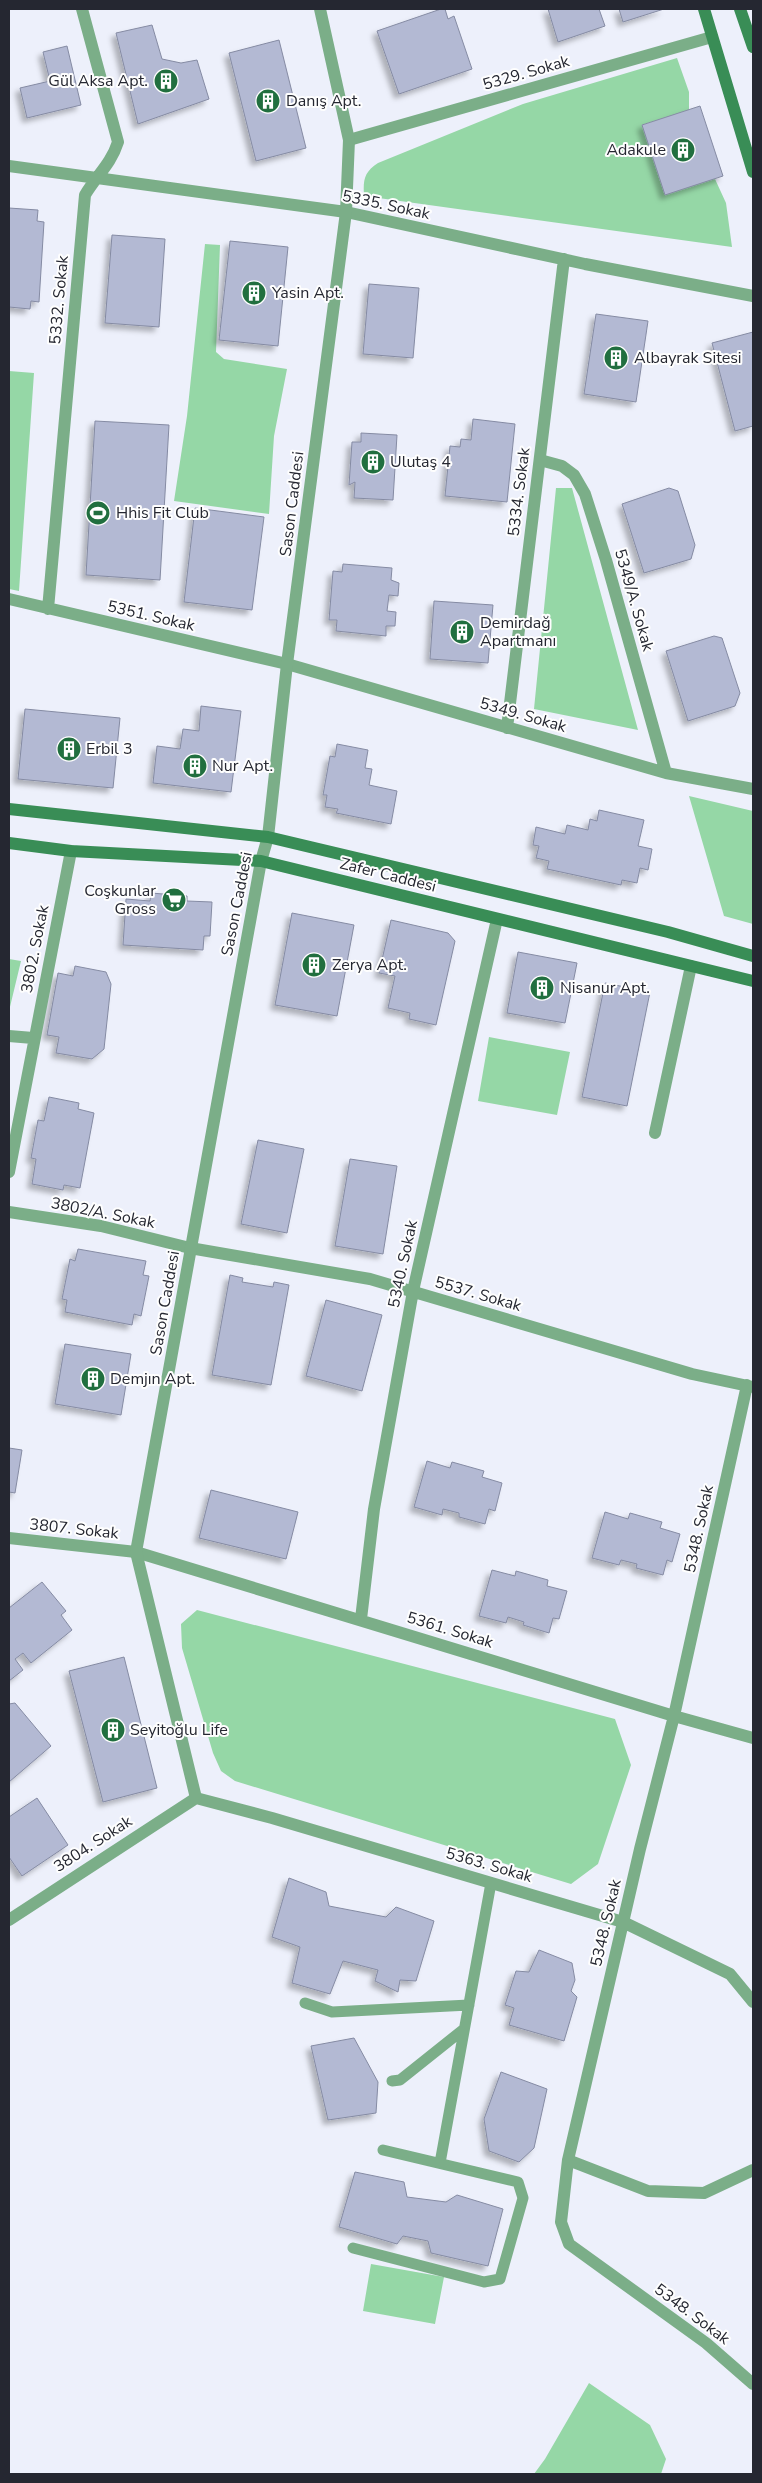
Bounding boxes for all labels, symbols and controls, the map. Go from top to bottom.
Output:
street label: 5329. Sokak [480,50,573,96]
building icon: Gül Aksa Apt. [153,68,179,94]
place label: Gül Aksa Apt. [48,70,148,92]
building icon: Danış Apt. [255,88,281,114]
place label: Danış Apt. [286,90,361,112]
building icon: Adakule [670,137,696,163]
place label: Adakule [606,139,666,161]
street label: 5335. Sokak [340,185,433,225]
street label: 5332. Sokak [44,254,74,345]
building icon: Yasin Apt. [241,280,267,306]
place label: Yasin Apt. [271,282,344,304]
building icon: Albayrak Sitesi [603,345,629,371]
place label: Albayrak Sitesi [634,347,742,369]
street label: 5334. Sokak [503,445,535,538]
building icon: Ulutaş 4 [360,449,386,475]
street label: Sason Caddesi [275,450,309,558]
place label: Ulutaş 4 [390,451,451,473]
sports icon: Hhis Fit Club [85,500,111,526]
place label: Hhis Fit Club [116,502,209,524]
street label: 5349/A. Sokak [609,546,659,655]
street label: 5351. Sokak [105,595,198,637]
place label: Demirdağ Apartmanı [480,612,556,652]
building icon: Demirdağ Apartmanı [449,619,475,645]
street label: 5349. Sokak [477,692,570,738]
building icon: Erbil 3 [56,736,82,762]
place label: Erbil 3 [86,738,133,760]
building icon: Nur Apt. [182,753,208,779]
place label: Nur Apt. [212,755,273,777]
street label: Sason Caddesi [216,850,258,958]
street label: Zafer Caddesi [337,852,439,898]
place label: Coşkunlar Gross [84,880,156,920]
supermarket icon: Coşkunlar Gross [161,887,187,913]
street label: 3802. Sokak [16,902,55,995]
building icon: Zerya Apt. [301,952,327,978]
place label: Zerya Apt. [332,954,407,976]
building icon: Nisanur Apt. [529,975,555,1001]
place label: Nisanur Apt. [560,977,650,999]
street label: 3802/A. Sokak [49,1192,158,1234]
street label: 5340. Sokak [383,1217,423,1310]
street label: Sason Caddesi [145,1249,185,1357]
street label: 5537. Sokak [432,1271,525,1317]
building icon: Demjın Apt. [80,1366,106,1392]
place label: Demjın Apt. [110,1368,195,1390]
street label: 5348. Sokak [679,1482,719,1575]
street label: 3807. Sokak [28,1513,121,1545]
street label: 5361. Sokak [404,1606,497,1654]
building icon: Seyitoğlu Life [100,1717,126,1743]
place label: Seyitoğlu Life [130,1719,228,1741]
street label: 3804. Sokak [50,1810,137,1878]
street label: 5363. Sokak [443,1842,536,1888]
street label: 5348. Sokak [585,1876,627,1969]
street label: 5348. Sokak [650,2278,735,2350]

